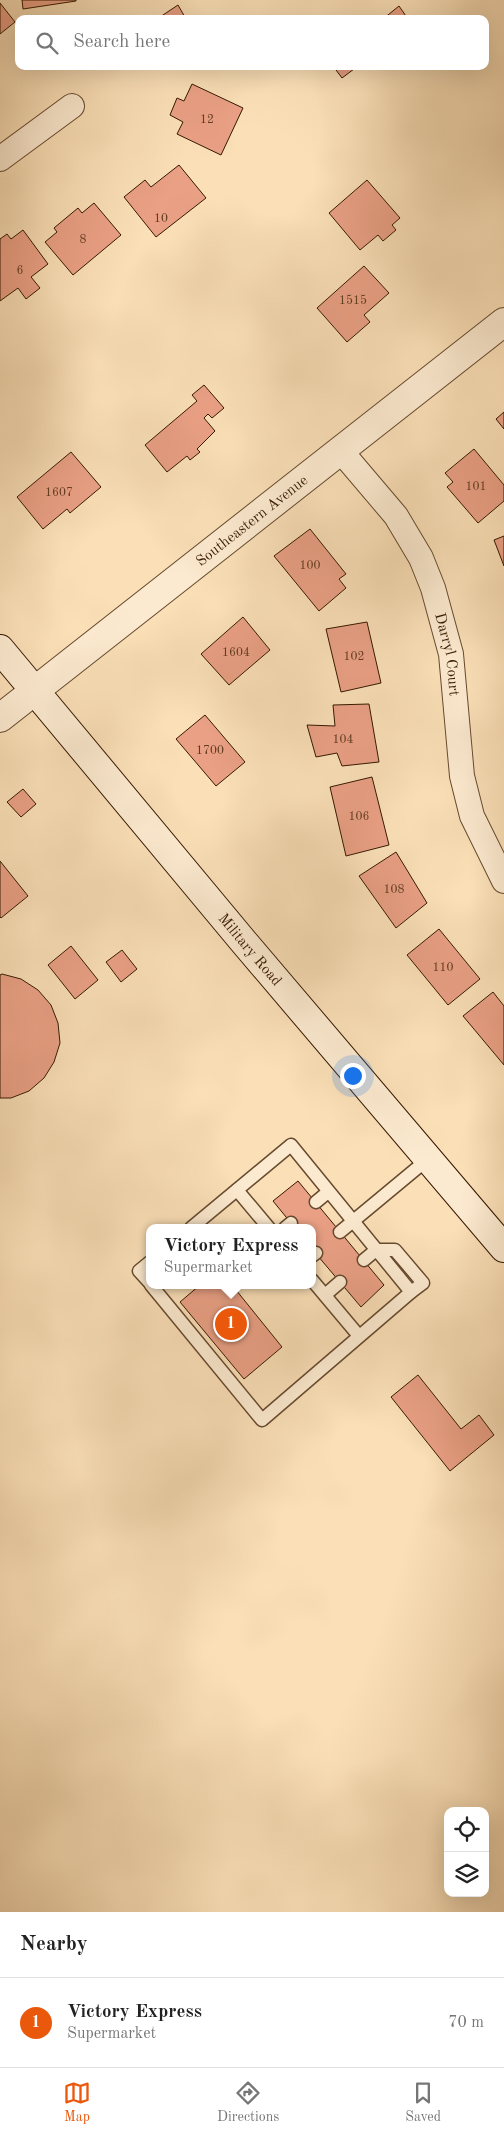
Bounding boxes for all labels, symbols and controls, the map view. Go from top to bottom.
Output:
search box [15,15,489,70]
icon: search [33,29,61,57]
text: Search here [73,33,170,52]
house number: 12 [200,114,214,126]
house number: 10 [154,213,168,225]
house number: 8 [80,234,87,246]
house number: 6 [17,265,24,277]
house number: 1515 [339,294,367,307]
street label: Southeastern Avenue [194,473,311,570]
house number: 101 [466,481,486,493]
house number: 1607 [45,487,73,499]
house number: 100 [300,560,320,572]
street label: Darryl Court [431,611,461,697]
house number: 1604 [222,647,250,659]
house number: 102 [344,651,364,663]
house number: 104 [333,734,353,746]
house number: 1700 [196,745,224,757]
house number: 106 [349,811,369,823]
house number: 108 [384,884,404,896]
street label: Military Road [215,911,284,989]
house number: 110 [433,962,453,974]
your location [340,1063,366,1089]
popup [146,1224,316,1289]
text: Victory Express [164,1237,298,1256]
text: Supermarket [164,1260,253,1276]
pin: 1 [215,1305,247,1343]
map controls [444,1807,489,1897]
button: locate [444,1807,489,1852]
button: layers [444,1852,489,1897]
text: Nearby [20,1934,88,1955]
text: Victory Express [67,2003,202,2022]
text: 1 [31,2015,41,2031]
text: 70 m [448,2015,484,2031]
text: Supermarket [67,2026,156,2042]
tab: Map [63,2079,91,2126]
tab: Directions [217,2079,279,2126]
tab: Saved [405,2079,441,2126]

